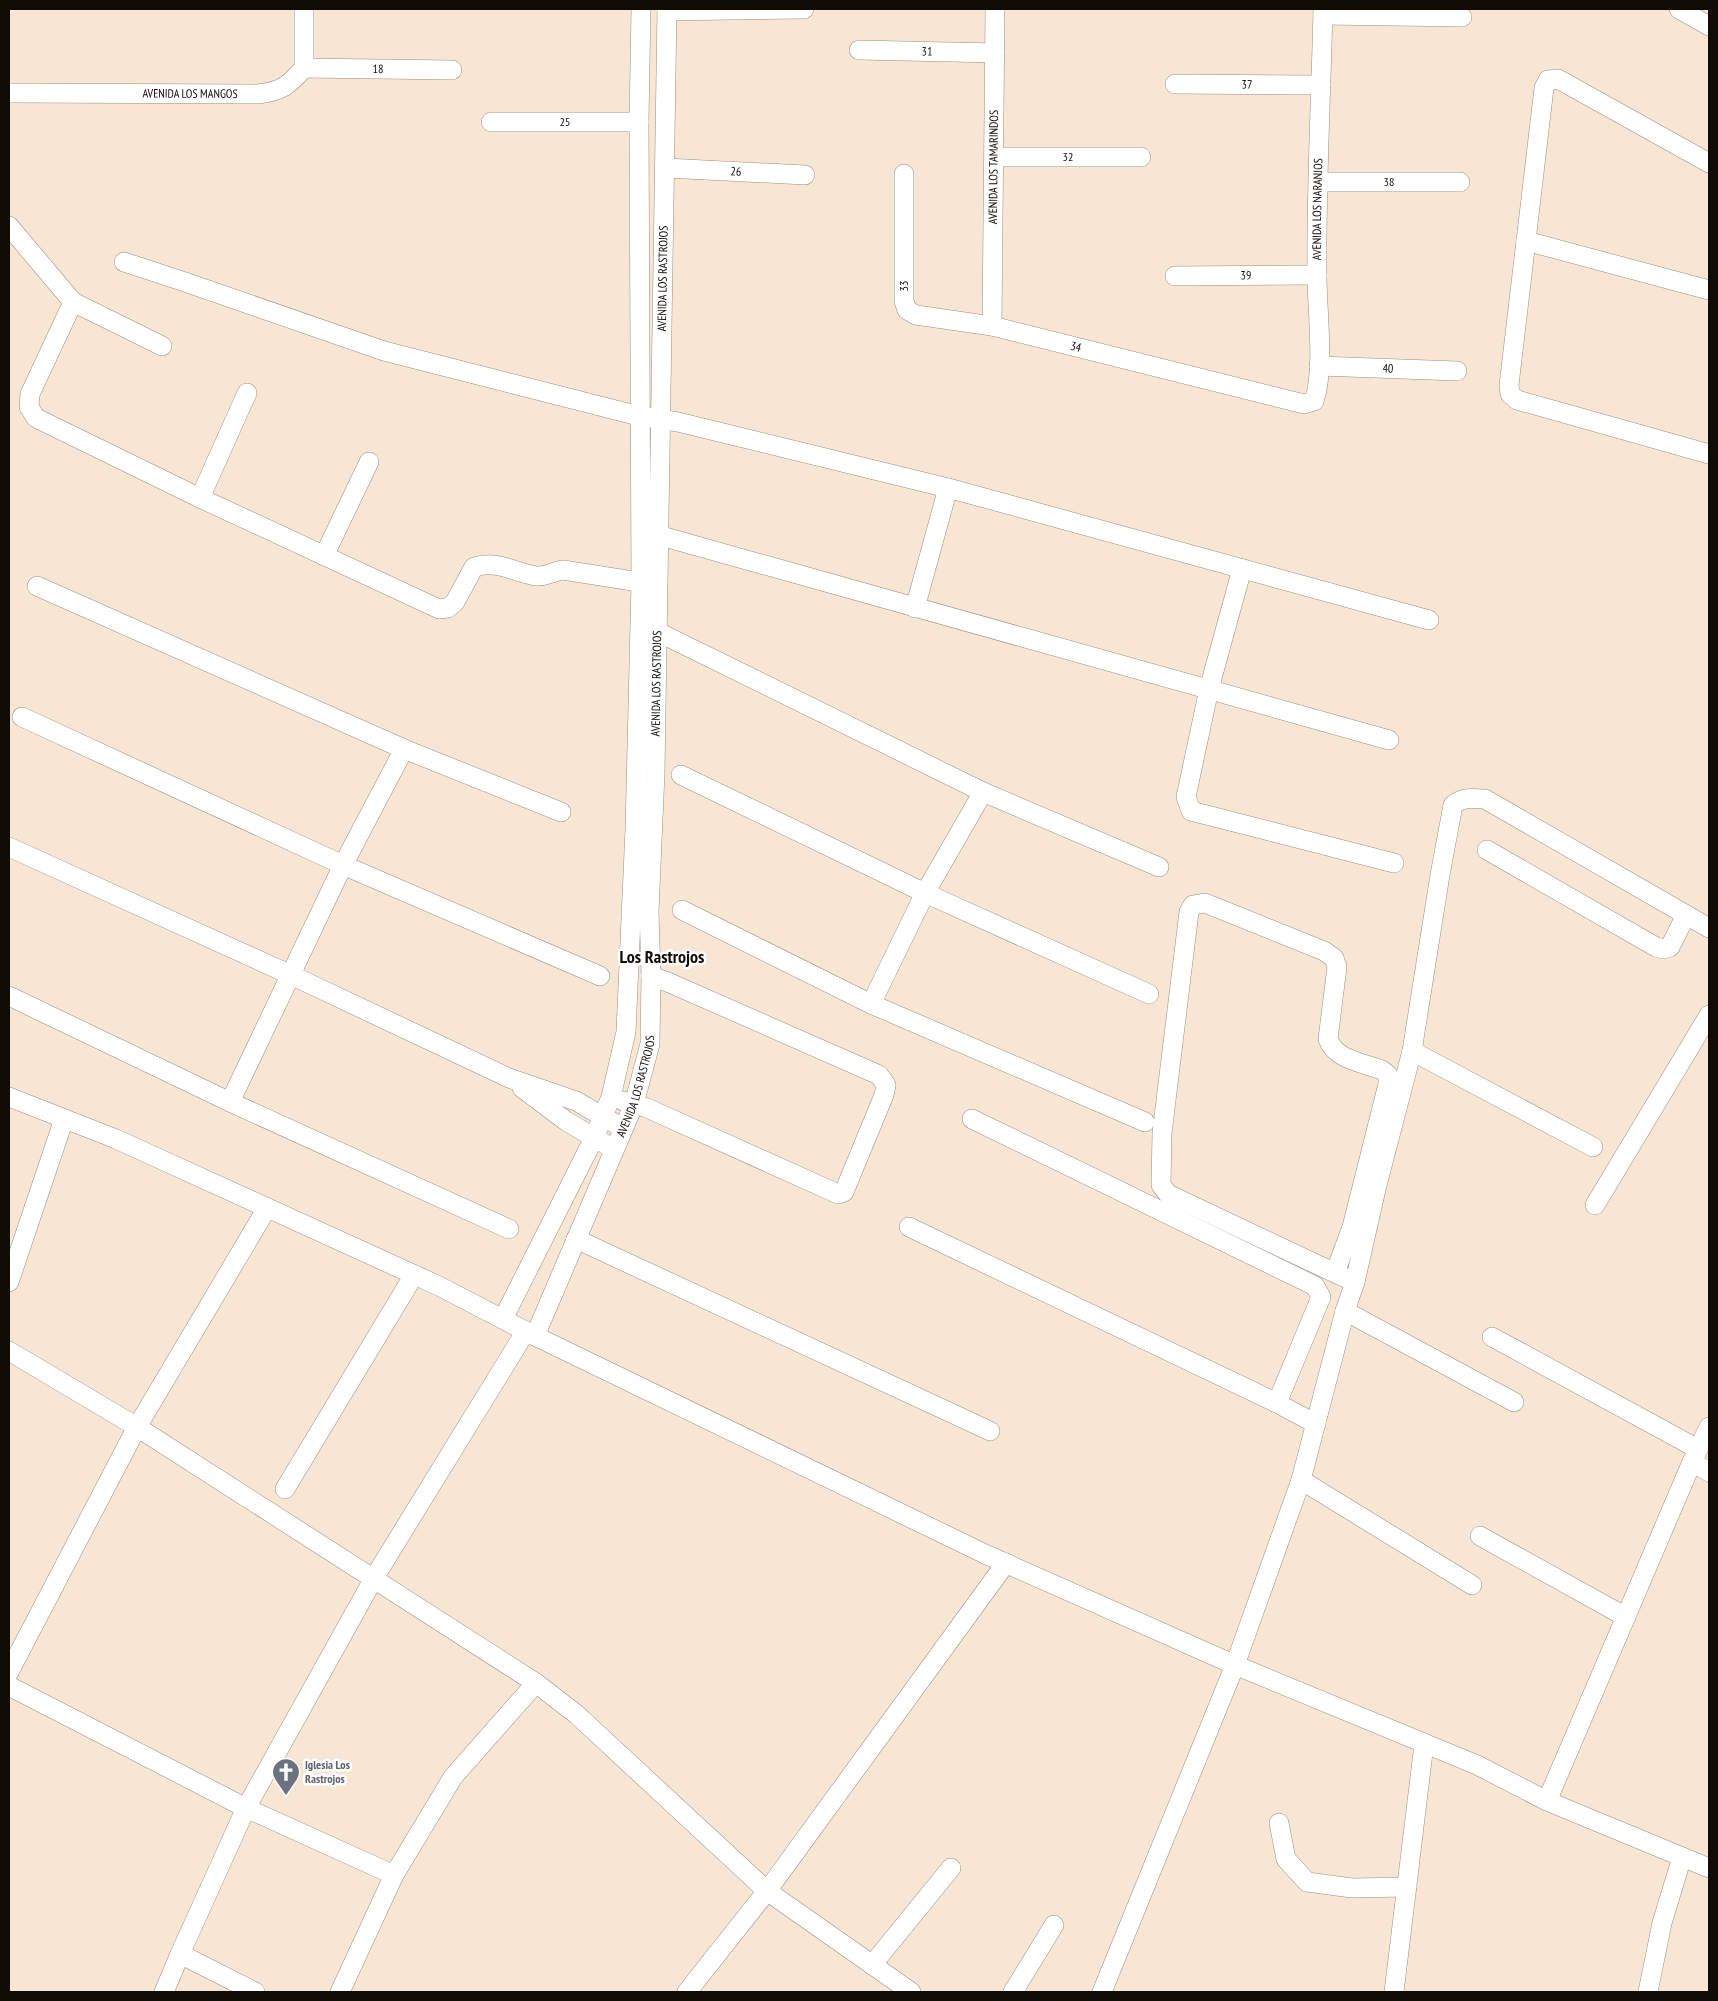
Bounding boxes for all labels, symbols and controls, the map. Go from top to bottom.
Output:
street label: 31 [921,43,933,59]
street label: 18 [372,61,384,76]
street label: 37 [1242,76,1252,92]
street label: AVENIDA LOS MANGOS [142,86,238,101]
street label: AVENIDA LOS TAMARINDOS [985,110,1001,224]
street label: 25 [560,114,570,129]
street label: 32 [1063,149,1073,164]
street label: AVENIDA LOS NARANJOS [1309,158,1325,260]
street label: 26 [730,163,742,179]
street label: 38 [1384,174,1394,189]
street label: AVENIDA LOS RASTROJOS [654,225,671,332]
street label: 39 [1241,267,1251,283]
street label: 33 [896,281,911,291]
street label: 34 [1069,338,1084,355]
street label: 40 [1382,360,1394,376]
street label: AVENIDA LOS RASTROJOS [648,630,664,737]
district label: Los Rastrojos [620,945,704,968]
street label: AVENIDA LOS RASTROJOS [613,1035,657,1139]
church icon: Iglesia Los Rastrojos [271,1757,301,1796]
place label: Iglesia Los Rastrojos [305,1757,350,1786]

